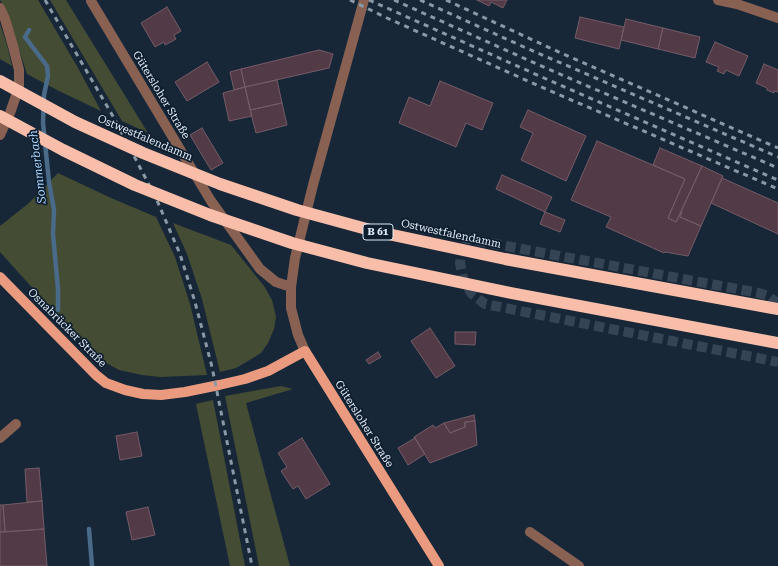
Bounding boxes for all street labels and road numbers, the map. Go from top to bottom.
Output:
street label: Gütersloher Straße [130,49,192,141]
street label: Ostwestfalendamm [95,112,195,164]
street label: Ostwestfalendamm [400,217,502,251]
road number: B 61 [363,224,393,240]
street label: Osnabrücker Straße [25,286,109,370]
street label: Gütersloher Straße [332,378,396,470]

